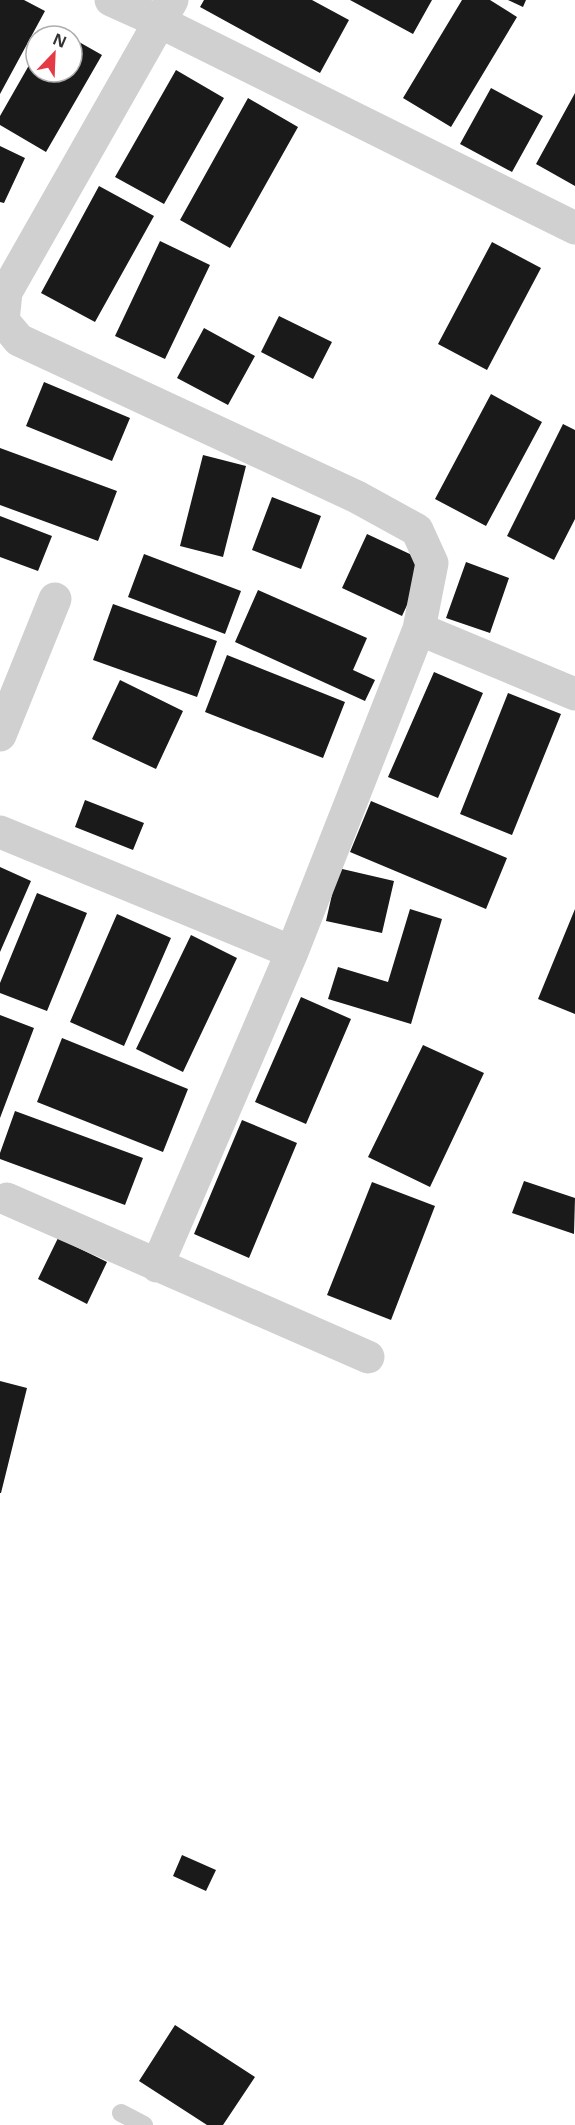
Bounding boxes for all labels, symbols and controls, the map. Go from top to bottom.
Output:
north arrow [24,24,84,84]
text: N [50,28,70,53]

